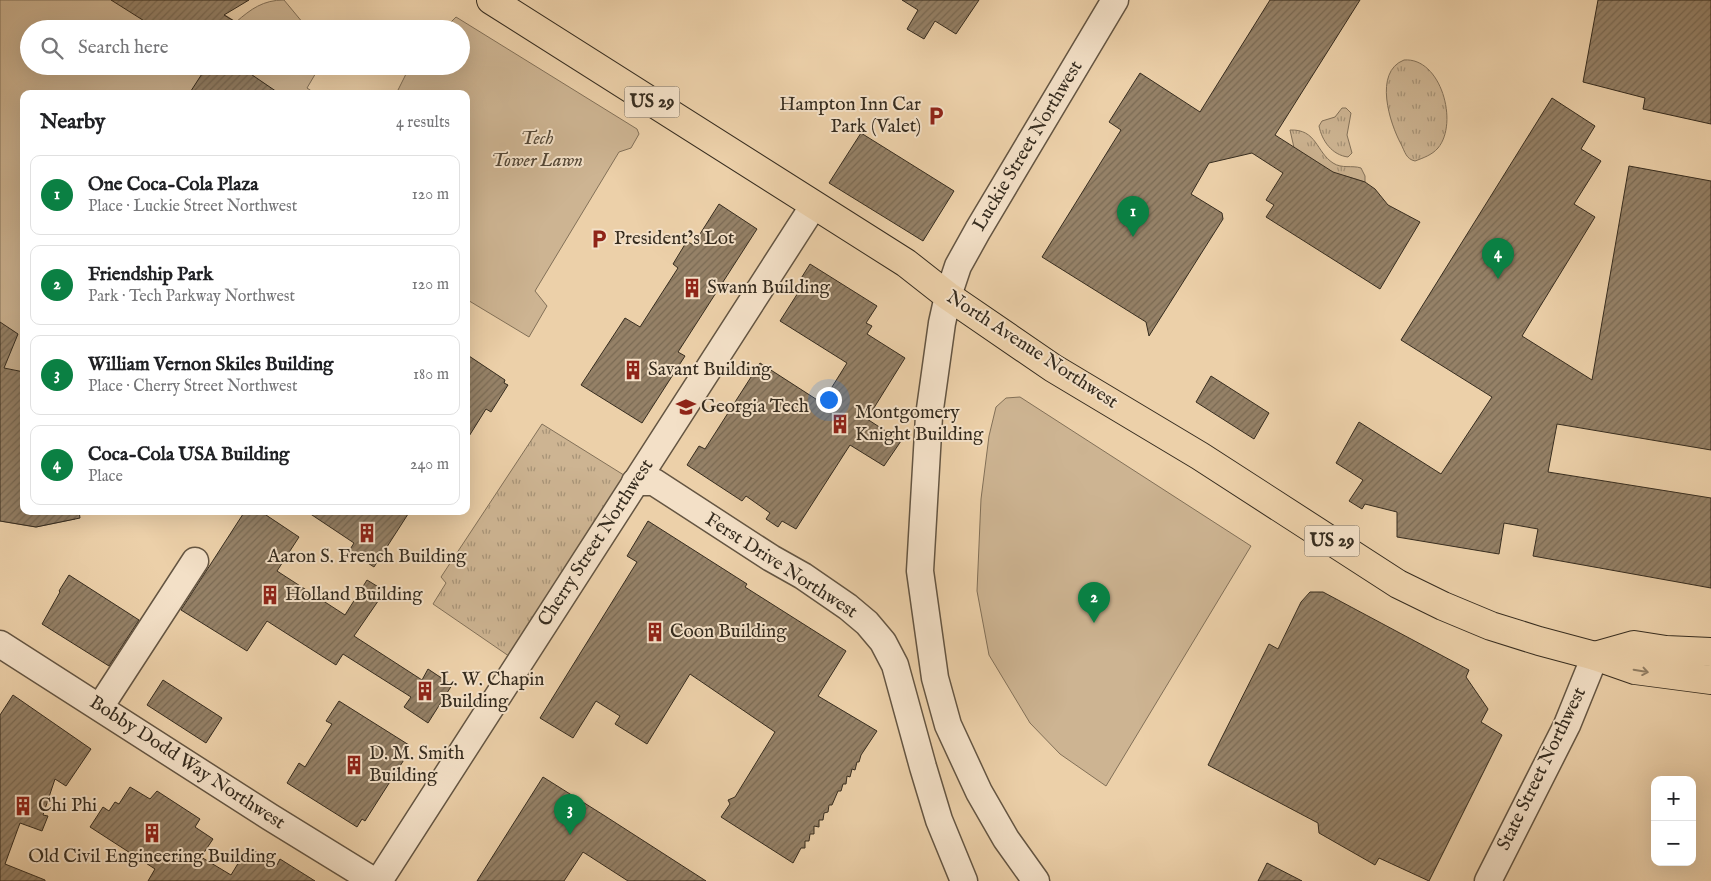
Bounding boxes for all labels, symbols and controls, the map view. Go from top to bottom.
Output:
search box [20,20,470,75]
icon: search [38,34,66,62]
text: Search here [78,36,169,60]
street label: Luckie Street Northwest [968,56,1089,236]
road number: US 29 [624,86,680,118]
place label: Hampton Inn Car Park (Valet) [779,93,921,139]
parking icon: Hampton Inn Car Park (Valet) [925,105,947,127]
text: Nearby [40,109,105,136]
text: 4 results [396,113,450,133]
park label: Tech Tower Lawn [491,127,583,173]
text: One Coca-Cola Plaza [88,173,258,197]
text: 1 [54,185,60,205]
text: 120 m [412,185,449,205]
pin: 1 [1117,196,1149,237]
text: Place · Luckie Street Northwest [88,197,297,217]
place label: President’s Lot [614,227,735,251]
parking icon: President’s Lot [588,228,610,250]
pin: 4 [1482,238,1514,279]
text: Friendship Park [88,263,213,287]
text: 2 [53,275,61,295]
text: 120 m [412,275,449,295]
place label: Swann Building [707,276,831,300]
building icon: Swann Building [681,277,703,299]
street label: North Avenue Northwest [942,286,1123,415]
text: Park · Tech Parkway Northwest [88,287,295,307]
text: William Vernon Skiles Building [88,353,333,377]
place label: Savant Building [648,358,772,382]
building icon: Savant Building [622,359,644,381]
text: 3 [54,365,60,385]
text: 180 m [413,365,449,385]
text: Place · Cherry Street Northwest [88,377,297,397]
your location [816,387,842,413]
place label: Georgia Tech [701,395,809,419]
school or university icon: Georgia Tech [675,396,697,418]
place label: Montgomery Knight Building [855,401,984,447]
building icon: Montgomery Knight Building [829,413,851,435]
text: Coca-Cola USA Building [88,443,289,467]
street label: Cherry Street Northwest [533,454,659,631]
text: 4 [53,455,61,475]
text: 240 m [410,455,449,475]
text: Place [88,467,123,487]
street label: Ferst Drive Northwest [700,508,862,625]
building icon: Aaron S. French Building [356,522,378,544]
road number: US 29 [1304,526,1360,556]
place label: Aaron S. French Building [267,545,467,569]
pin: 2 [1078,582,1110,623]
place label: Holland Building [285,583,423,607]
building icon: Holland Building [259,584,281,606]
place label: Coon Building [670,620,787,644]
building icon: Coon Building [644,621,666,643]
one-way arrow [1633,666,1649,676]
place label: L. W. Chapin Building [440,668,544,714]
building icon: L. W. Chapin Building [414,680,436,702]
street label: State Street Northwest [1492,683,1592,855]
street label: Bobby Dodd Way Northwest [85,691,290,836]
place label: D. M. Smith Building [369,742,464,788]
building icon: D. M. Smith Building [343,754,365,776]
map controls [1651,776,1696,866]
button: + [1651,776,1696,821]
place label: Chi Phi [38,794,97,818]
pin: 3 [554,794,586,835]
building icon: Chi Phi [12,795,34,817]
button: − [1651,821,1696,866]
building icon: Old Civil Engineering Building [141,822,163,844]
place label: Old Civil Engineering Building [28,845,277,869]

